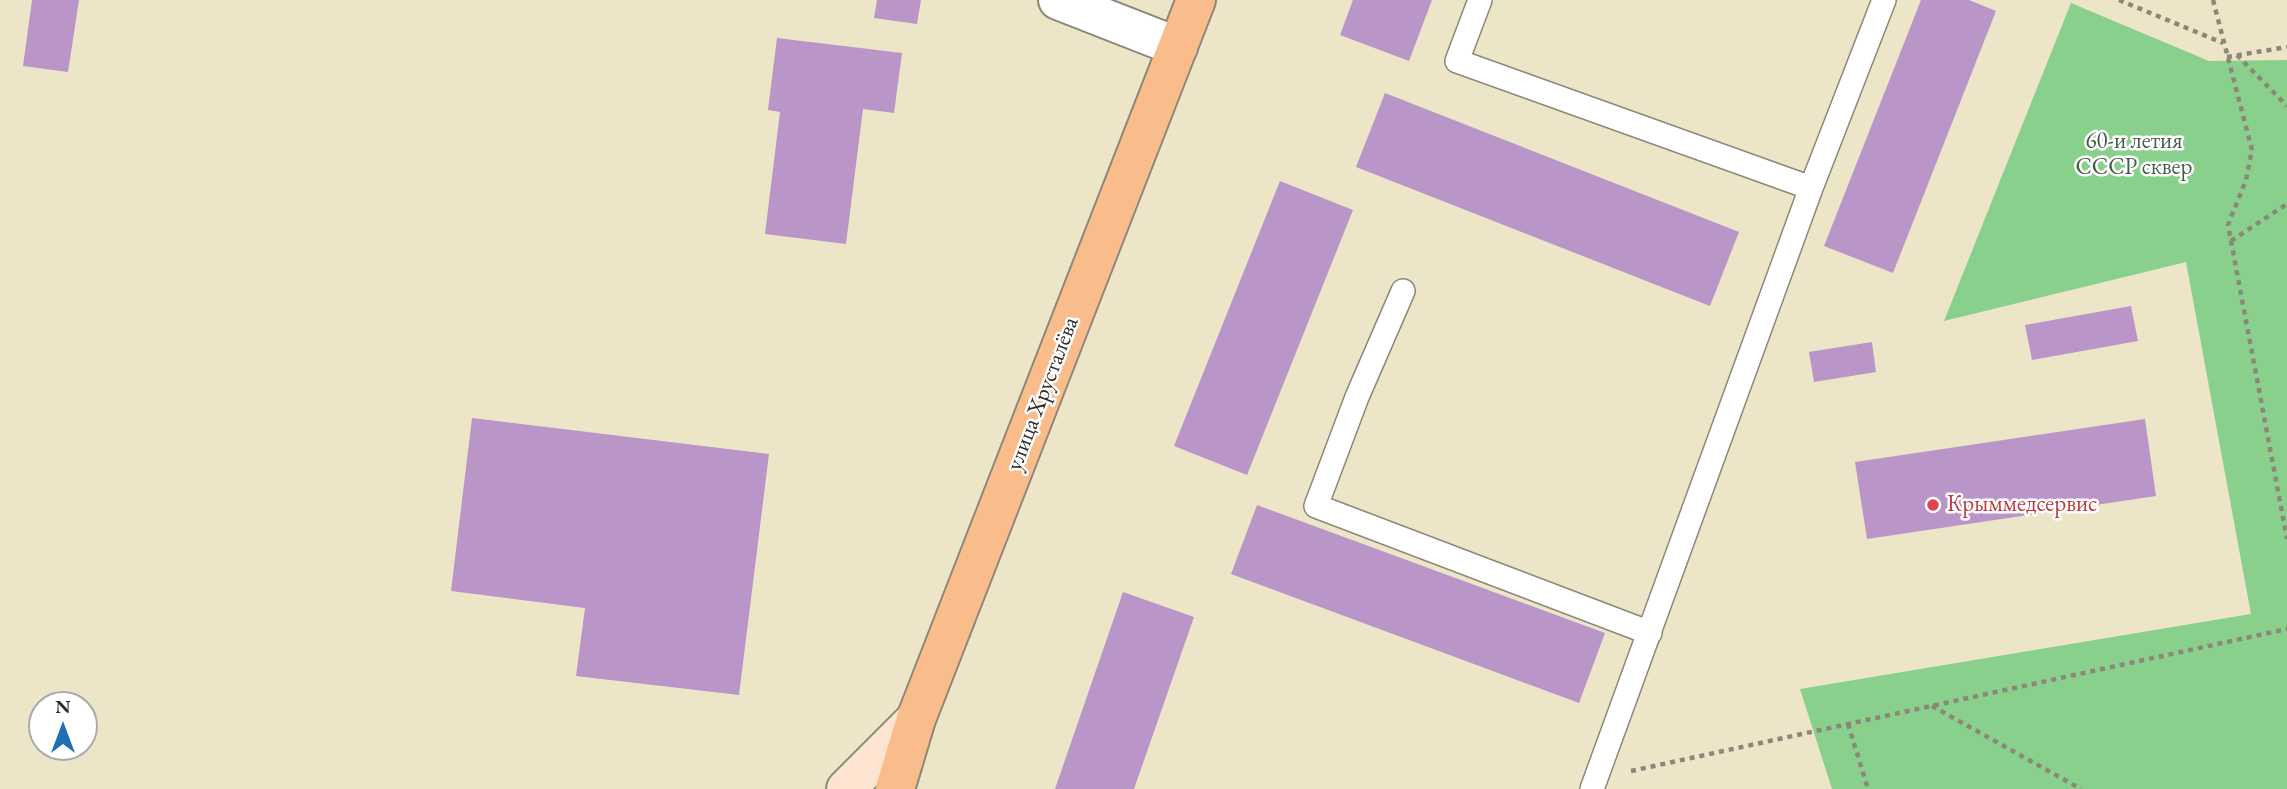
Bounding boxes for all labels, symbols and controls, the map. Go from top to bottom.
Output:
park label: 60-и летия СССР сквер [2076,128,2192,182]
street label: улица Хрусталёва [1001,313,1085,475]
place label: Крыммедсервис [1947,491,2097,519]
marker: Крыммедсервис [1925,497,1941,513]
north arrow [28,691,98,761]
text: N [55,694,71,719]

